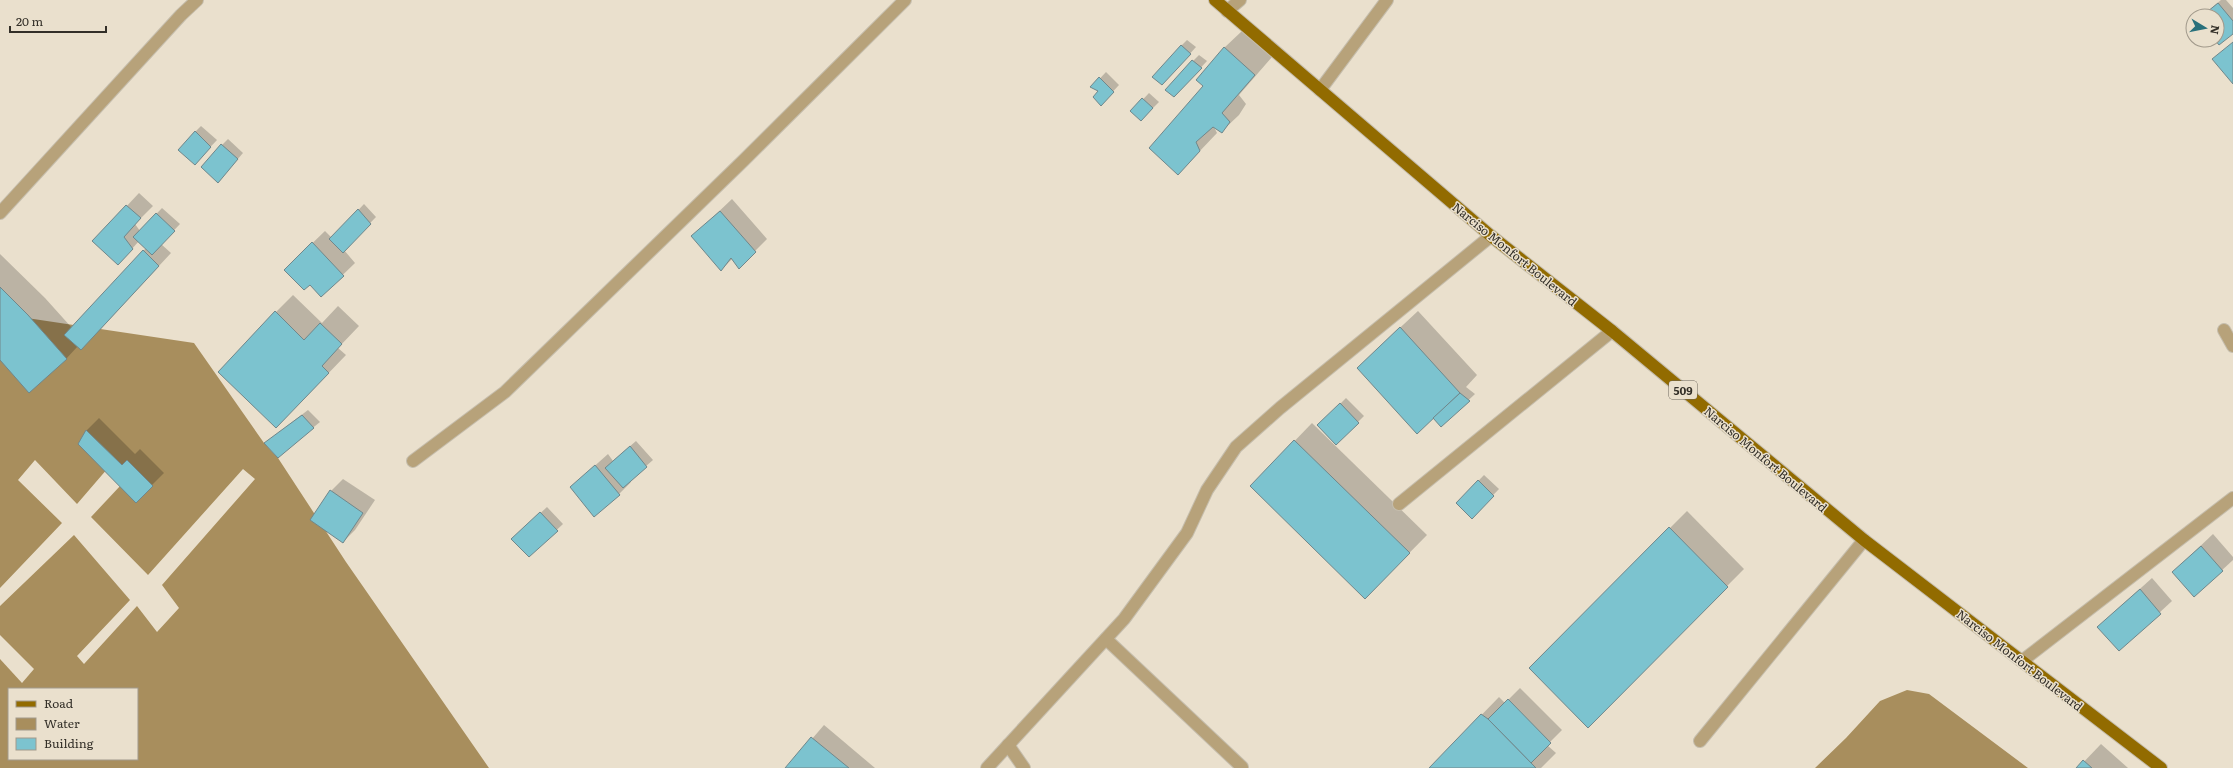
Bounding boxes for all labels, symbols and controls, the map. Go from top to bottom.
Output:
scale bar [10,8,106,34]
north arrow [2185,8,2225,48]
text: 20 m [16,12,43,30]
text: N [2207,24,2225,36]
street label: Narciso Monfort Boulevard [1449,198,1582,310]
road number: 509 [1669,381,1697,399]
street label: Narciso Monfort Boulevard [1701,402,1832,516]
street label: Narciso Monfort Boulevard [1953,605,2087,715]
legend [8,688,138,760]
text: Road [44,694,74,712]
text: Water [44,714,80,732]
text: Building [44,734,94,752]

